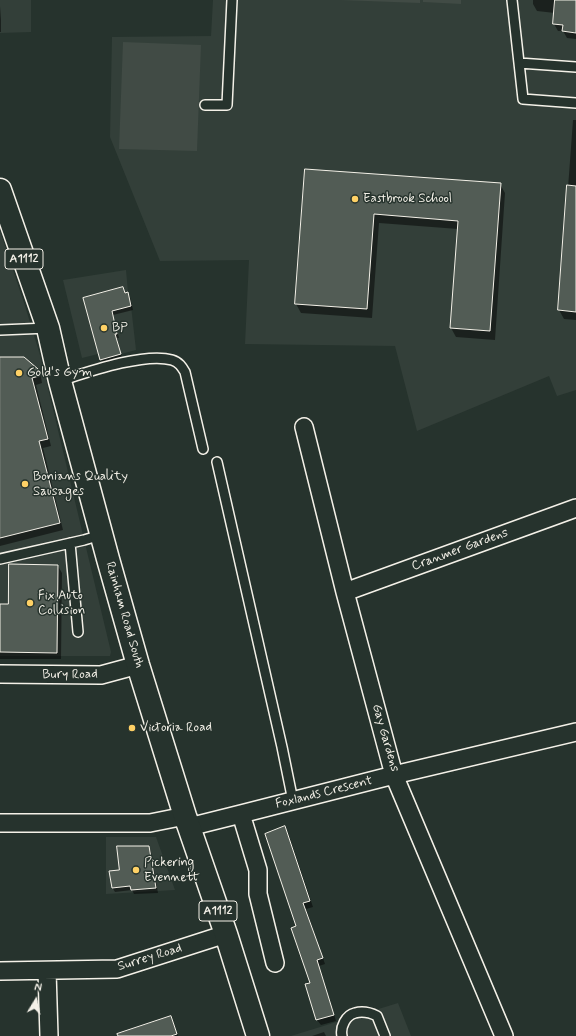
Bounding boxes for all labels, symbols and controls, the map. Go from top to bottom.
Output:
place label: Eastbrook School [363,191,452,207]
marker: Eastbrook School [350,194,360,204]
road number: A1112 [5,249,43,269]
place label: BP [112,320,128,336]
marker: BP [99,323,109,333]
place label: Gold's Gym [27,365,92,381]
marker: Gold's Gym [14,368,24,378]
place label: Bonians Quality Sausages [33,469,128,500]
marker: Bonians Quality Sausages [20,479,30,489]
street label: Cranmer Gardens [410,525,510,575]
street label: Rainham Road South [101,560,147,670]
place label: Fix Auto Collision [38,588,85,619]
marker: Fix Auto Collision [25,598,35,608]
street label: Bury Road [42,667,98,683]
street label: Gay Gardens [368,702,402,774]
place label: Victoria Road [140,720,212,736]
marker: Victoria Road [127,723,137,733]
street label: Foxlands Crescent [274,773,374,813]
place label: Pickering Evennett [144,855,200,886]
marker: Pickering Evennett [131,865,141,875]
road number: A1112 [199,901,237,921]
street label: Surrey Road [116,941,184,975]
north arrow [16,980,56,1020]
text: N [33,981,43,996]

